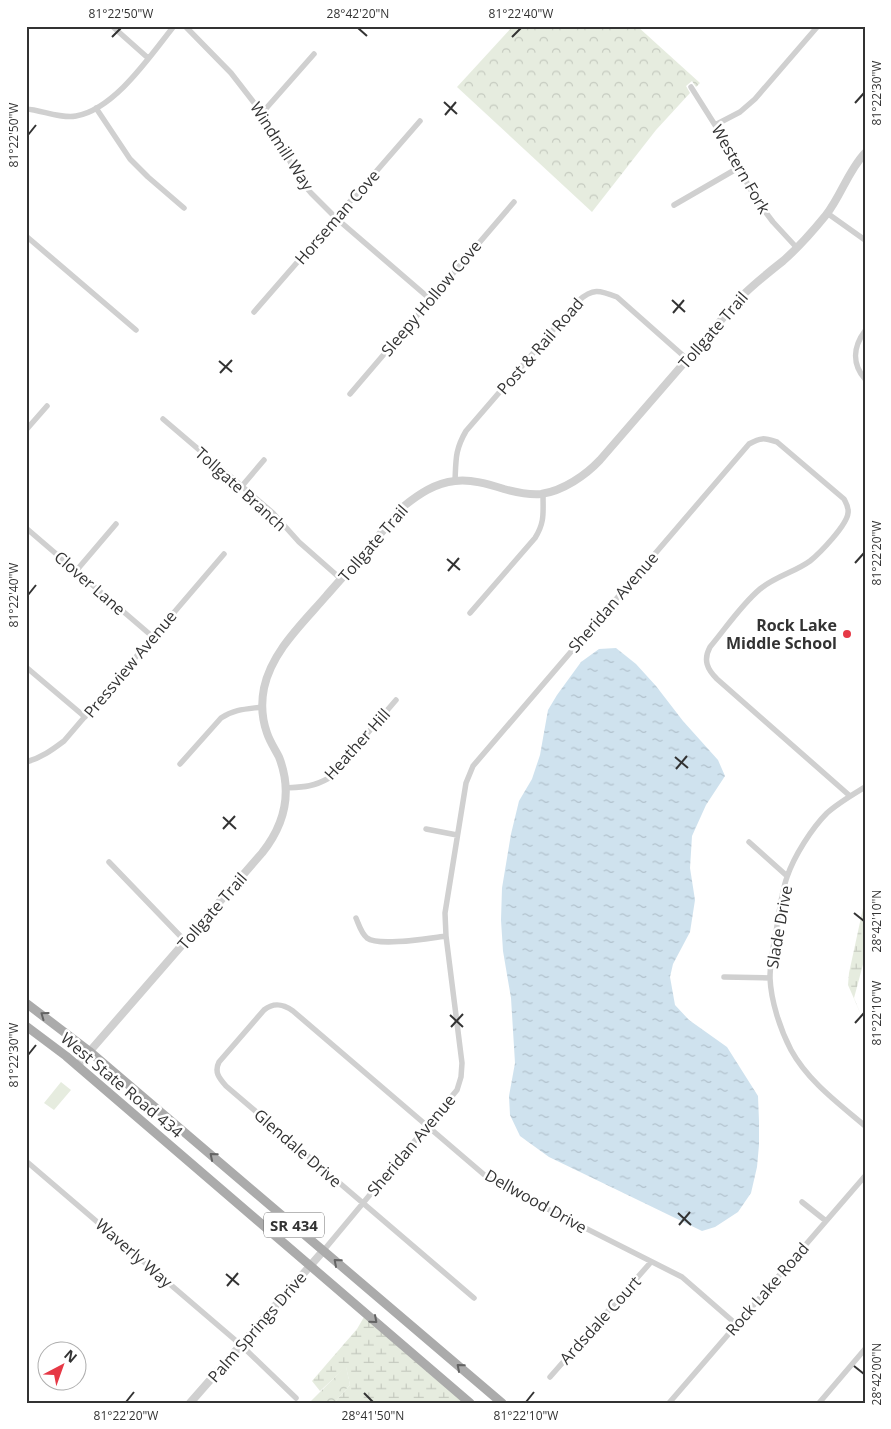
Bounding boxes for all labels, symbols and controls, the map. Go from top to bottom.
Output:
text: 81°22'50"W [89,5,153,22]
text: 28°42'20"N [327,5,389,22]
text: 81°22'40"W [489,5,553,22]
text: 81°22'30"W [868,61,885,125]
street label: Windmill Way [245,98,319,195]
text: 81°22'50"W [5,103,22,167]
street label: Western Fork [707,120,776,218]
street label: Horseman Cove [290,165,384,269]
street label: Sleepy Hollow Cove [376,235,486,361]
street label: Tollgate Trail [673,287,753,373]
street label: Post & Rail Road [492,293,588,399]
street label: Tollgate Branch [191,442,291,536]
street label: Tollgate Trail [333,500,413,586]
text: 81°22'20"W [868,521,885,585]
street label: Clover Lane [50,546,130,620]
street label: Sheridan Avenue [563,547,663,657]
text: 81°22'40"W [5,563,22,627]
street label: Pressview Avenue [79,606,181,722]
place label: Rock Lake Middle School [726,614,837,654]
marker: Rock Lake Middle School [841,628,853,640]
street label: Heather Hill [319,704,395,784]
street label: Tollgate Trail [172,868,252,954]
street label: Slade Drive [761,884,797,970]
text: 28°42'10"N [868,890,885,952]
text: 81°22'10"W [868,981,885,1045]
one-way arrow [41,1013,50,1021]
text: 81°22'30"W [5,1023,22,1087]
street label: West State Road 434 [56,1027,188,1143]
street label: Sheridan Avenue [362,1089,460,1201]
street label: Glendale Drive [249,1104,347,1192]
one-way arrow [210,1153,219,1162]
street label: Dellwood Drive [481,1164,591,1238]
road number: SR 434 [264,1212,324,1238]
street label: Waverly Way [91,1214,178,1293]
street label: Rock Lake Road [720,1238,814,1340]
one-way arrow [334,1259,343,1267]
street label: Palm Springs Drive [203,1267,311,1387]
street label: Ardsdale Court [554,1271,646,1369]
one-way arrow [369,1314,378,1323]
north arrow [38,1342,88,1392]
text: 28°42'00"N [868,1343,885,1405]
text: N [60,1345,81,1367]
one-way arrow [457,1364,466,1373]
text: 81°22'20"W [94,1407,158,1424]
text: 28°41'50"N [342,1407,404,1424]
text: 81°22'10"W [494,1407,558,1424]

